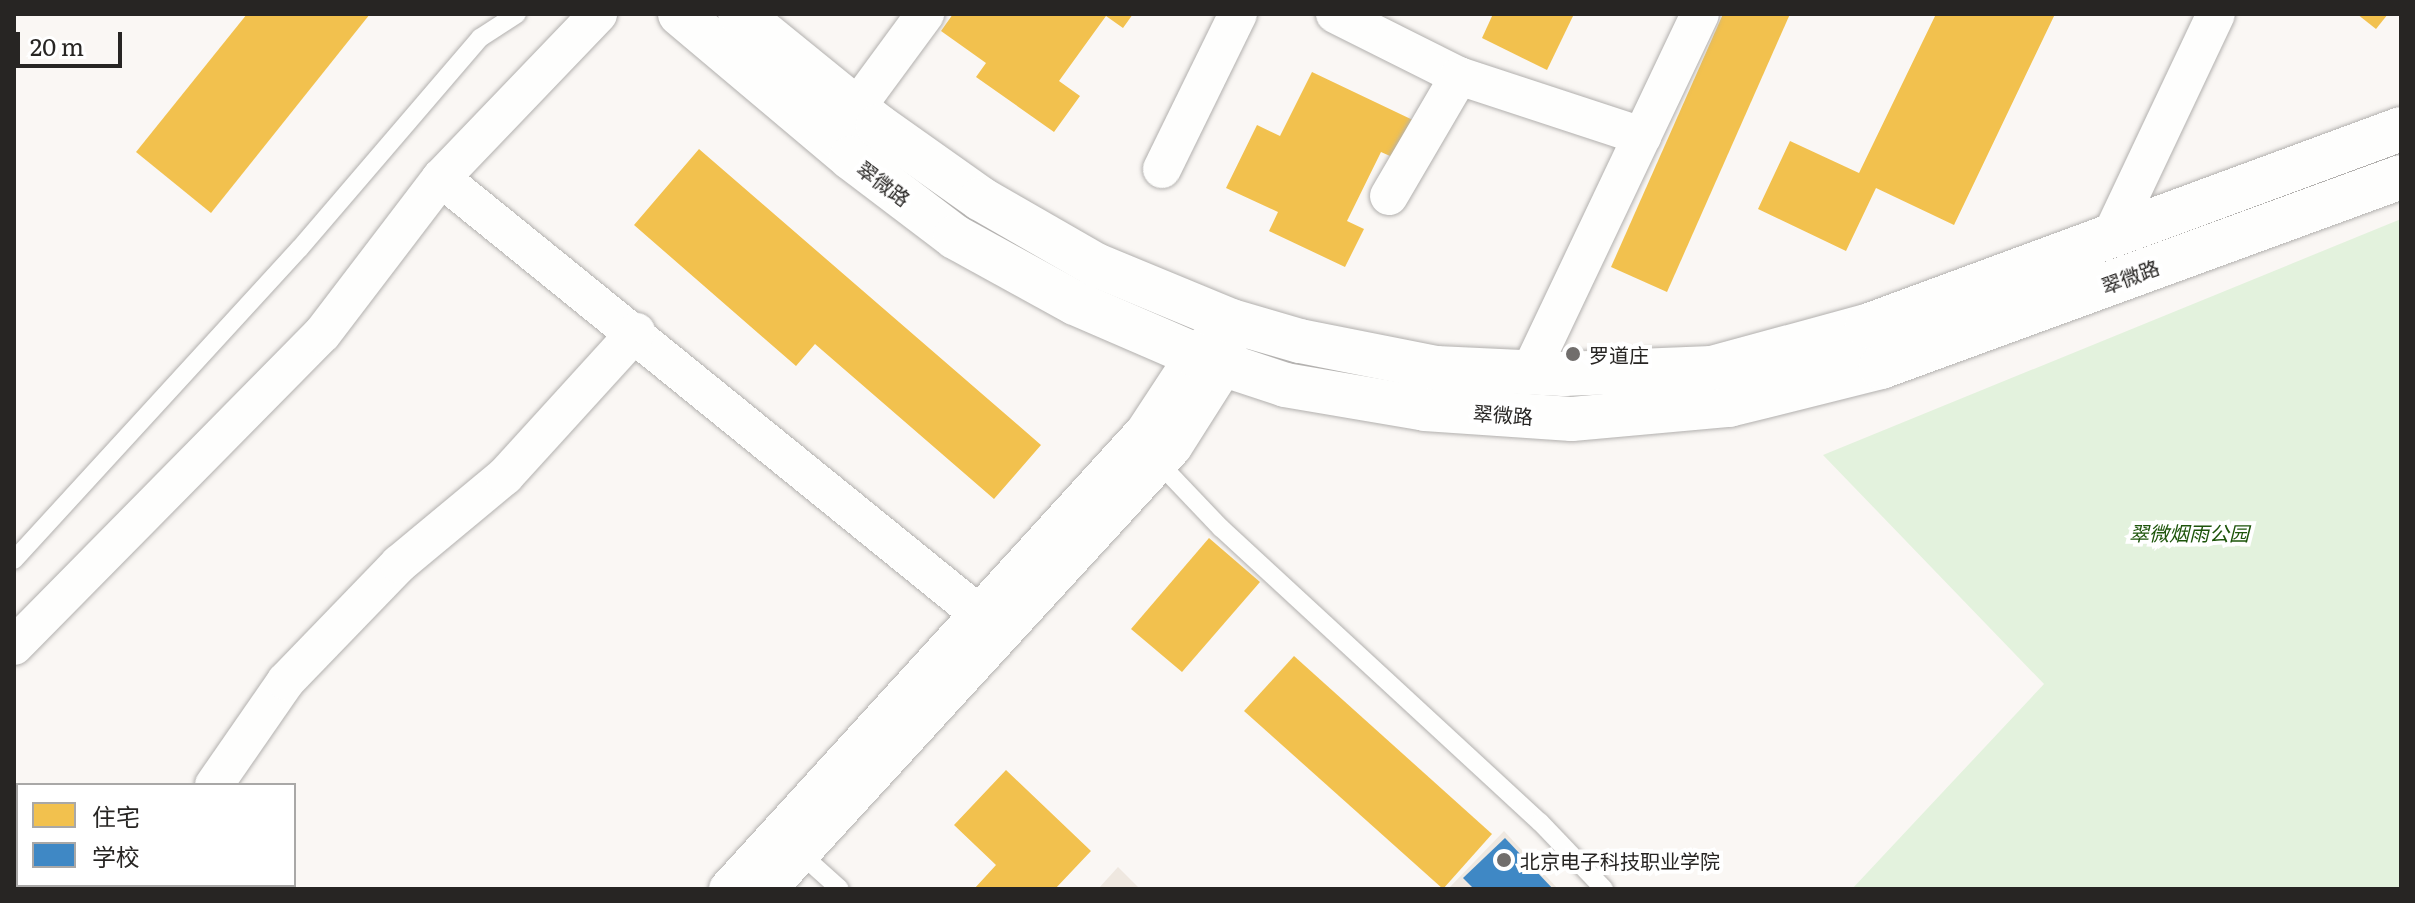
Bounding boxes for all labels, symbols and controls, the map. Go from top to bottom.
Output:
scale bar [20,16,126,66]
text: 20 m [30,28,84,63]
street label: 翠微路 [853,155,915,211]
street label: 翠微路 [2098,254,2162,298]
place label: 罗道庄 [1589,342,1649,366]
marker: 罗道庄 [1564,345,1582,363]
street label: 翠微路 [1472,400,1534,428]
park label: 翠微烟雨公园 [2129,520,2249,544]
legend [16,783,296,887]
text: 住宅 [92,798,140,833]
text: 学校 [92,838,140,873]
place label: 北京电子科技职业学院 [1520,848,1720,872]
marker: 北京电子科技职业学院 [1495,851,1513,869]

